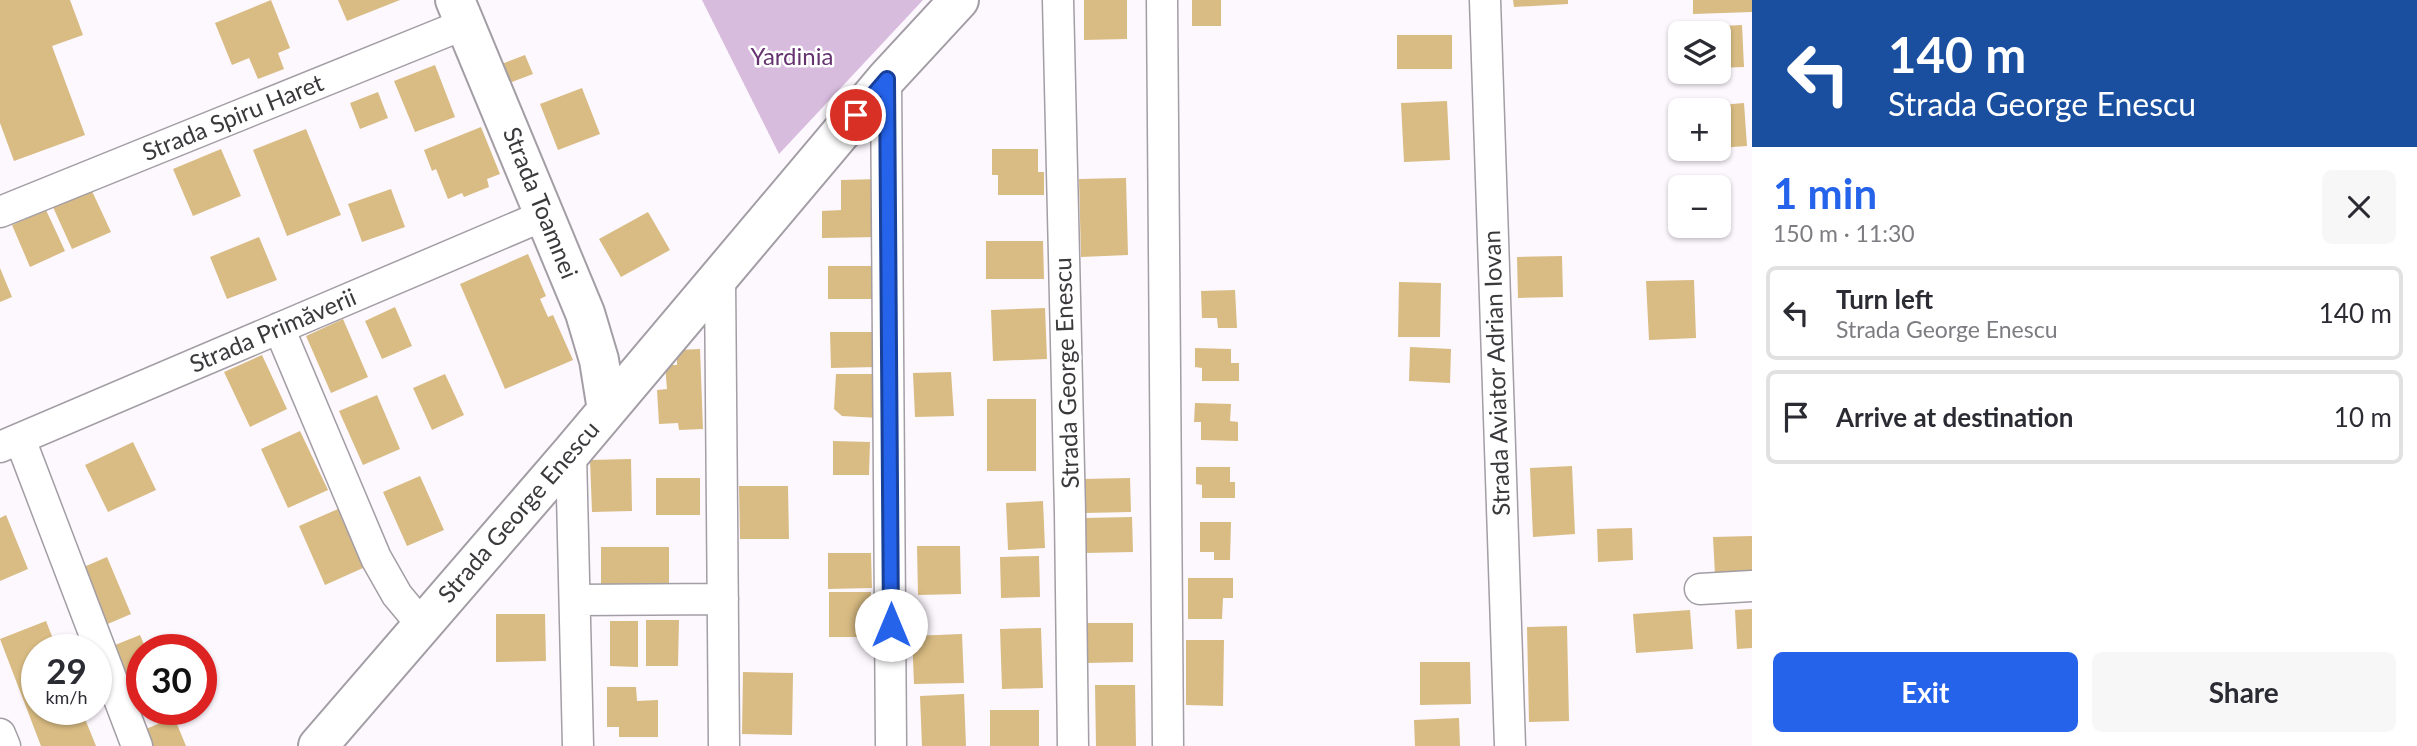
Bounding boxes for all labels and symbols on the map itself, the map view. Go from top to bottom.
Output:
park label: Yardinia [751,41,833,70]
street label: Strada Spiru Haret [138,67,328,166]
pin [826,85,886,145]
street label: Strada Toamnei [498,123,585,282]
street label: Strada Aviator Adrian Iovan [1476,230,1515,516]
street label: Strada George Enescu [1047,257,1084,489]
street label: Strada Primăverii [185,281,360,378]
street label: Strada George Enescu [431,414,605,608]
position arrow [854,588,928,662]
speed limit sign: 30 [126,634,217,725]

